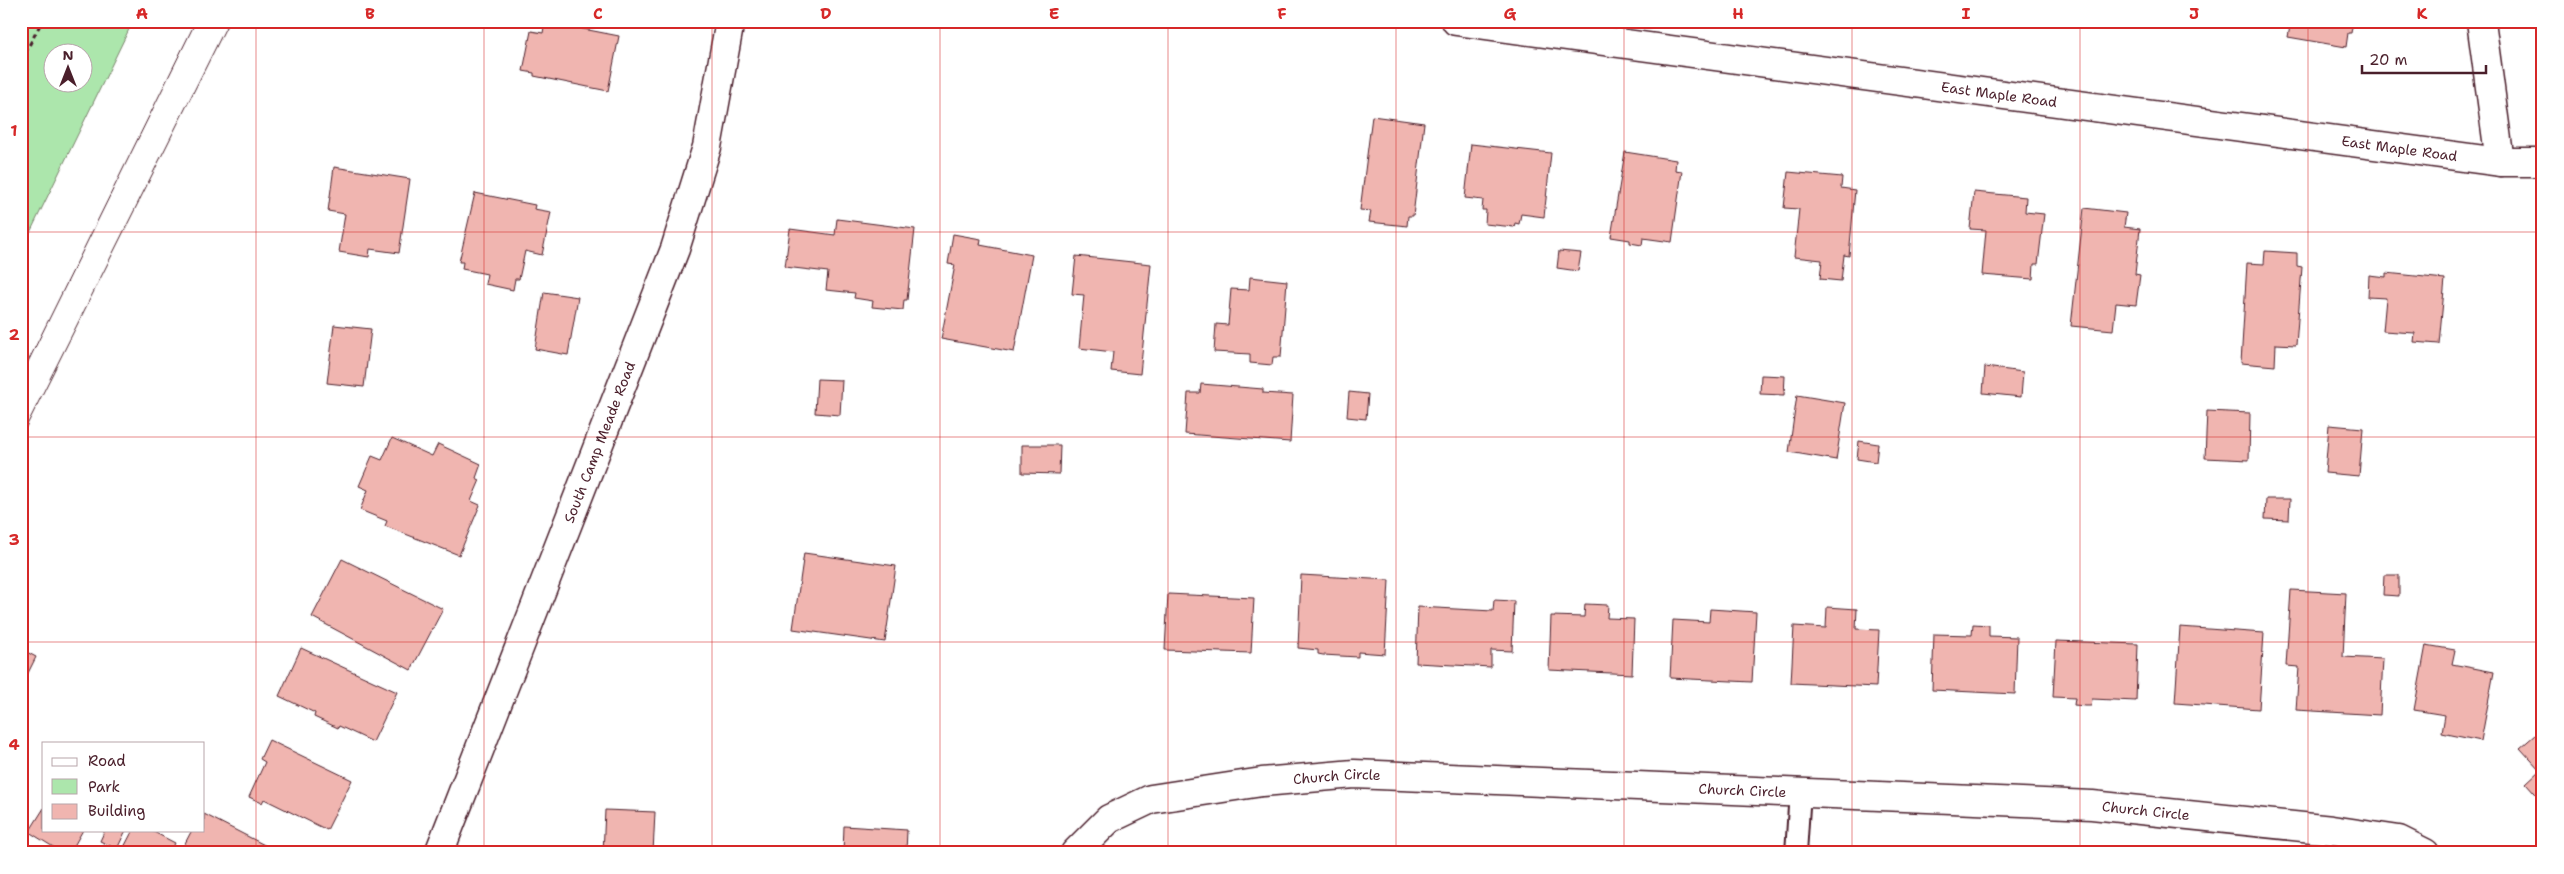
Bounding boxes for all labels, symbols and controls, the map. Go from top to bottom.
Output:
text: A [136,3,148,24]
text: B [365,3,375,24]
text: C [593,3,603,24]
text: D [820,3,832,24]
text: E [1049,3,1059,24]
text: F [1277,3,1287,24]
text: G [1504,3,1517,24]
text: H [1732,3,1744,24]
text: I [1962,3,1971,24]
text: J [2189,3,2199,24]
text: K [2417,3,2428,24]
north arrow [42,42,92,92]
scale bar [2362,42,2485,74]
text: N [62,46,74,64]
text: 20 m [2369,50,2408,70]
street label: East Maple Road [1940,78,2058,111]
text: 1 [10,120,18,141]
street label: East Maple Road [2340,132,2459,165]
text: 2 [8,324,20,345]
street label: South Camp Meade Road [560,359,639,526]
text: 3 [8,529,20,550]
text: 4 [8,734,20,755]
legend [42,742,205,832]
text: Road [88,751,126,771]
street label: Church Circle [1292,765,1381,788]
text: Park [88,777,120,797]
street label: Church Circle [1698,779,1787,801]
street label: Church Circle [2101,797,2191,824]
text: Building [88,801,145,821]

